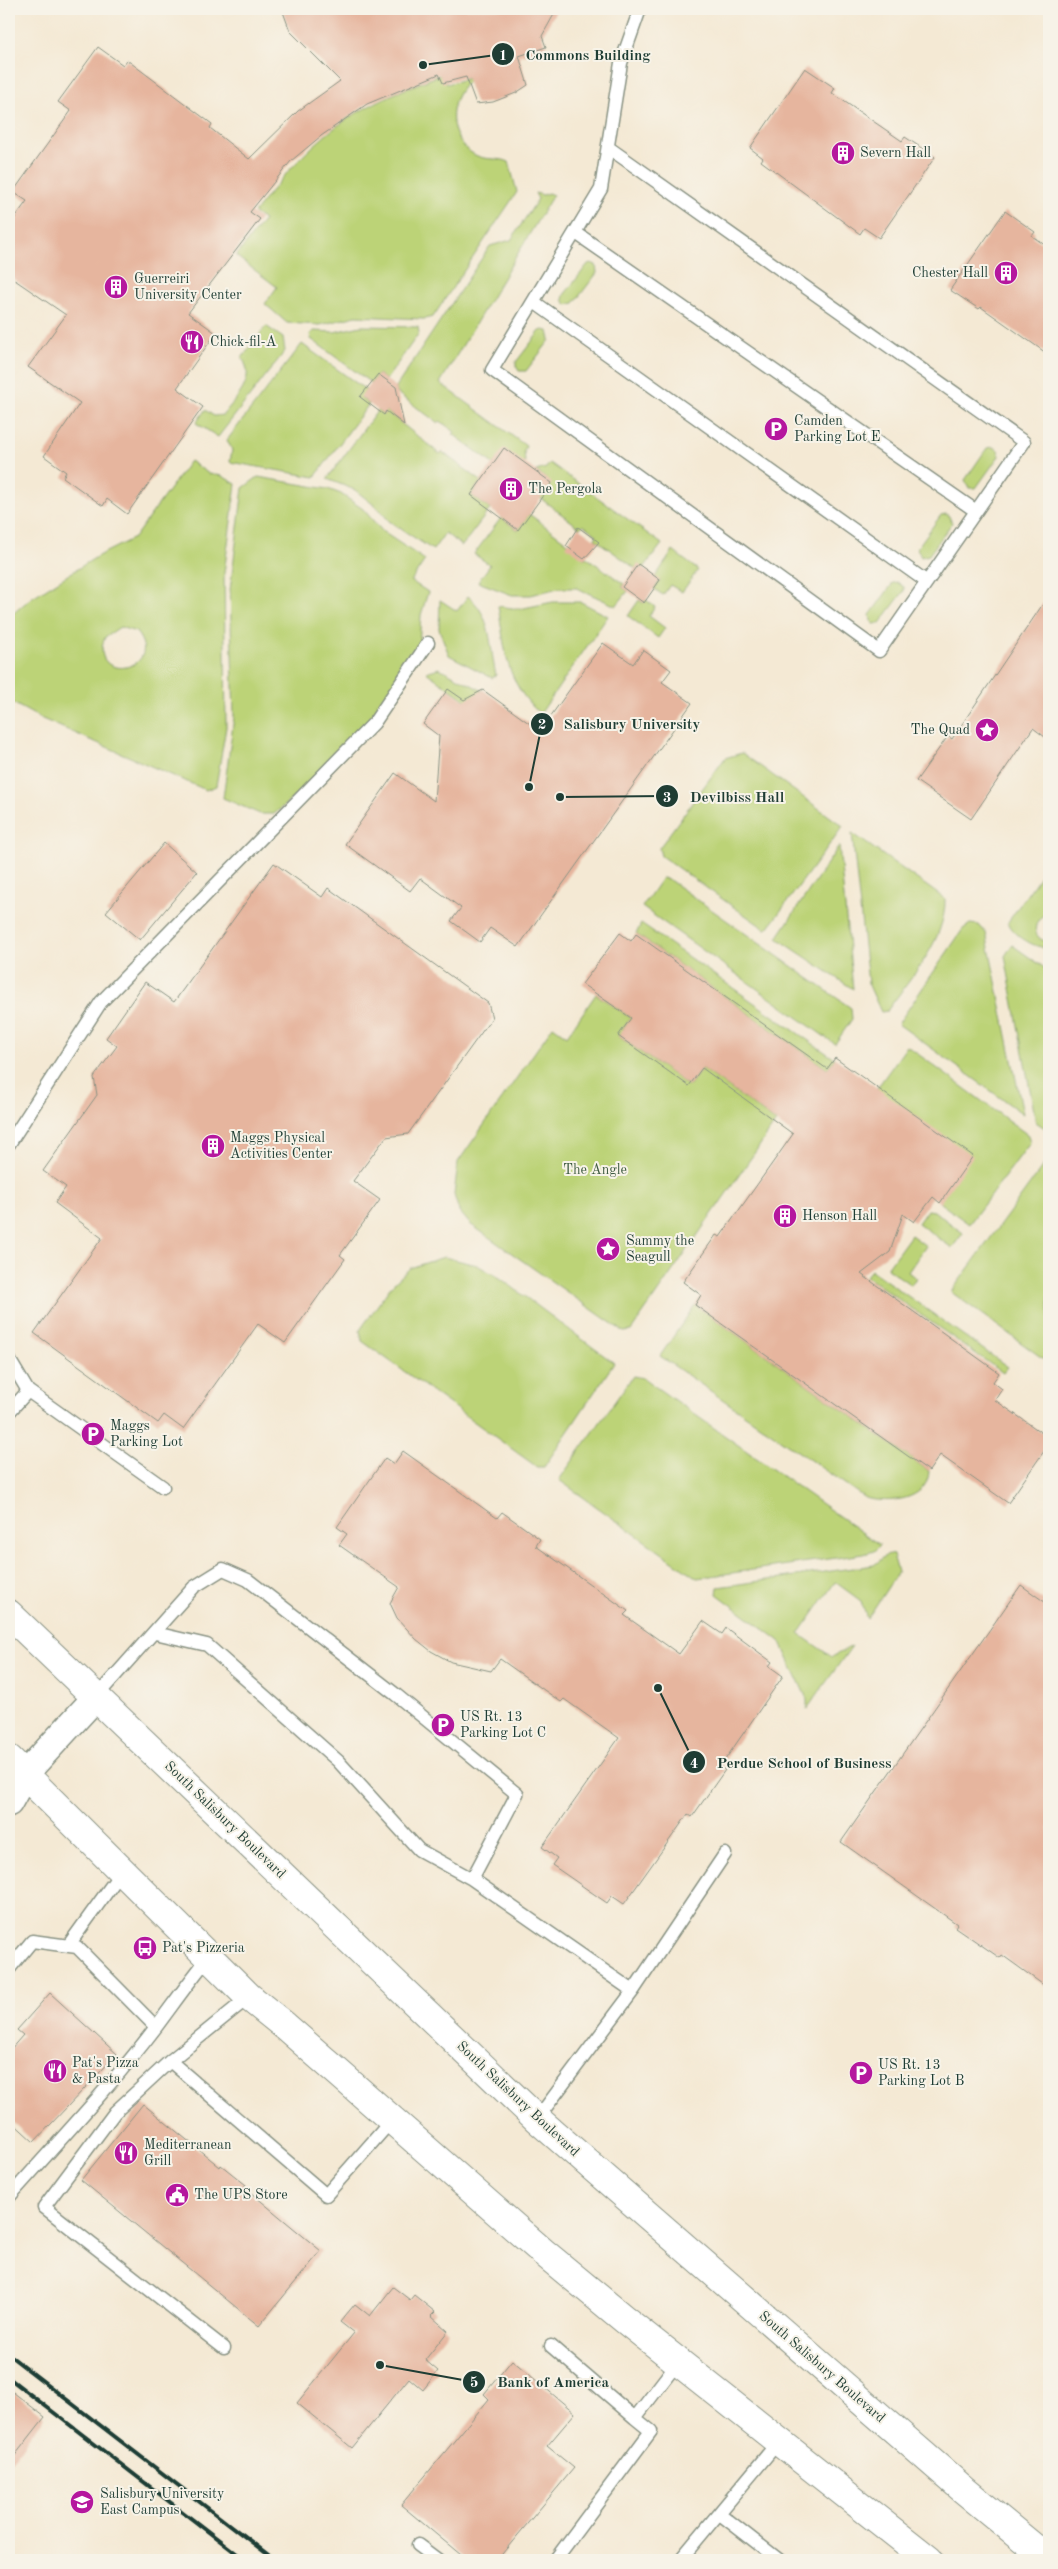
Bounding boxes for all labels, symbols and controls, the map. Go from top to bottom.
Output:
callout: Commons Building [490,39,660,69]
text: 1 [499,49,507,64]
text: Commons Building [525,49,651,64]
building icon: Severn Hall [830,140,856,166]
place label: Severn Hall [860,146,931,160]
building icon: Chester Hall [993,260,1019,286]
place label: Chester Hall [912,266,988,280]
place label: Guerreiri University Center [134,272,242,302]
building icon: Guerreiri University Center [103,274,129,300]
restaurant icon: Chick-fil-A [179,329,205,355]
place label: Chick-fil-A [210,335,277,349]
place label: Camden Parking Lot E [794,414,880,444]
parking icon: Camden Parking Lot E [763,416,789,442]
building icon: The Pergola [498,476,524,502]
place label: The Pergola [528,482,602,496]
callout: Salisbury University [529,709,711,739]
place icon: The Quad [974,717,1000,743]
text: 2 [538,718,546,733]
text: Salisbury University [564,718,701,733]
place label: The Quad [911,723,970,737]
callout: Devilbiss Hall [655,781,794,811]
text: 3 [663,791,671,806]
text: Devilbiss Hall [690,791,785,806]
place label: Maggs Physical Activities Center [230,1131,333,1161]
building icon: Maggs Physical Activities Center [200,1133,226,1159]
park label: The Angle [563,1163,627,1177]
building icon: Henson Hall [772,1203,798,1229]
place label: Henson Hall [802,1209,877,1223]
place label: Sammy the Seagull [626,1234,694,1264]
place icon: Sammy the Seagull [595,1236,621,1262]
place label: Maggs Parking Lot [110,1419,183,1449]
parking icon: Maggs Parking Lot [80,1421,106,1447]
place label: US Rt. 13 Parking Lot C [460,1710,546,1740]
parking icon: US Rt. 13 Parking Lot C [430,1712,456,1738]
callout: Perdue School of Business [682,1747,901,1777]
text: 4 [690,1757,698,1772]
text: Perdue School of Business [717,1757,891,1772]
street label: South Salisbury Boulevard [162,1759,288,1881]
bus stop icon: Pat's Pizzeria [132,1935,158,1961]
place label: Pat's Pizzeria [162,1941,245,1955]
street label: South Salisbury Boulevard [454,2039,582,2159]
place label: Pat's Pizza & Pasta [72,2056,139,2086]
restaurant icon: Pat's Pizza & Pasta [42,2058,68,2084]
place label: US Rt. 13 Parking Lot B [878,2058,964,2088]
parking icon: US Rt. 13 Parking Lot B [848,2060,874,2086]
place label: Mediterranean Grill [144,2138,232,2168]
restaurant icon: Mediterranean Grill [113,2140,139,2166]
public building icon: The UPS Store [164,2182,190,2208]
place label: The UPS Store [194,2188,288,2202]
street label: South Salisbury Boulevard [756,2309,888,2425]
callout: Bank of America [461,2367,619,2397]
text: 5 [470,2376,478,2391]
text: Bank of America [497,2376,609,2391]
place label: Salisbury University East Campus [100,2487,225,2517]
school or university icon: Salisbury University East Campus [69,2489,95,2515]

